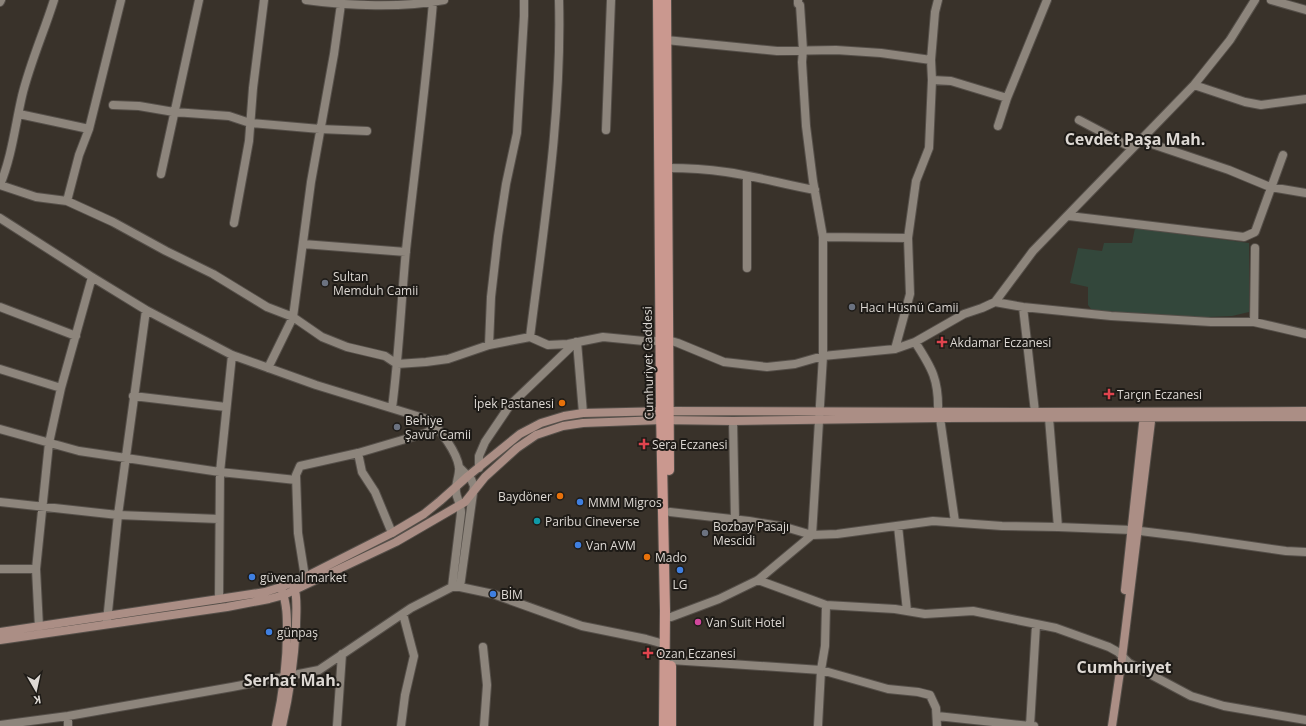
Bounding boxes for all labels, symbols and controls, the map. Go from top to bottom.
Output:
district label: Cevdet Paşa Mah. [1065,128,1205,150]
place label: Sultan Memduh Camii [333,268,418,299]
marker: Sultan Memduh Camii [320,278,330,288]
place label: Hacı Hüsnü Camii [860,299,959,316]
marker: Hacı Hüsnü Camii [847,302,857,312]
street label: Cumhuriyet Caddesi [639,306,657,420]
place label: Akdamar Eczanesi [950,334,1051,351]
marker: Akdamar Eczanesi [937,337,947,347]
place label: Tarçın Eczanesi [1117,386,1202,403]
marker: Tarçın Eczanesi [1104,389,1114,399]
place label: İpek Pastanesi [474,395,554,412]
marker: İpek Pastanesi [557,398,567,408]
place label: Behiye Şavur Camii [405,412,471,443]
marker: Behiye Şavur Camii [392,422,402,432]
place label: Sera Eczanesi [652,436,728,453]
marker: Sera Eczanesi [639,439,649,449]
place label: Baydöner [498,488,552,505]
marker: Baydöner [555,491,565,501]
place label: MMM Migros [588,494,662,511]
marker: MMM Migros [575,497,585,507]
place label: Paribu Cineverse [545,513,640,530]
marker: Paribu Cineverse [532,516,542,526]
place label: Bozbay Pasajı Mescidi [713,518,789,549]
marker: Bozbay Pasajı Mescidi [700,528,710,538]
place label: Van AVM [586,537,636,554]
marker: Van AVM [573,540,583,550]
place label: Mado [655,549,687,566]
marker: Mado [642,552,652,562]
marker: LG [675,565,685,575]
place label: güvenal market [260,569,347,586]
marker: güvenal market [247,572,257,582]
place label: LG [673,576,688,593]
place label: BİM [501,586,523,603]
marker: BİM [488,589,498,599]
place label: Van Suit Hotel [706,614,785,631]
marker: Van Suit Hotel [693,617,703,627]
place label: günpaş [277,624,318,641]
marker: günpaş [264,627,274,637]
place label: Ozan Eczanesi [656,645,736,662]
marker: Ozan Eczanesi [643,648,653,658]
district label: Cumhuriyet [1076,656,1172,678]
district label: Serhat Mah. [244,669,340,691]
north arrow [16,670,56,710]
text: K [32,692,42,708]

